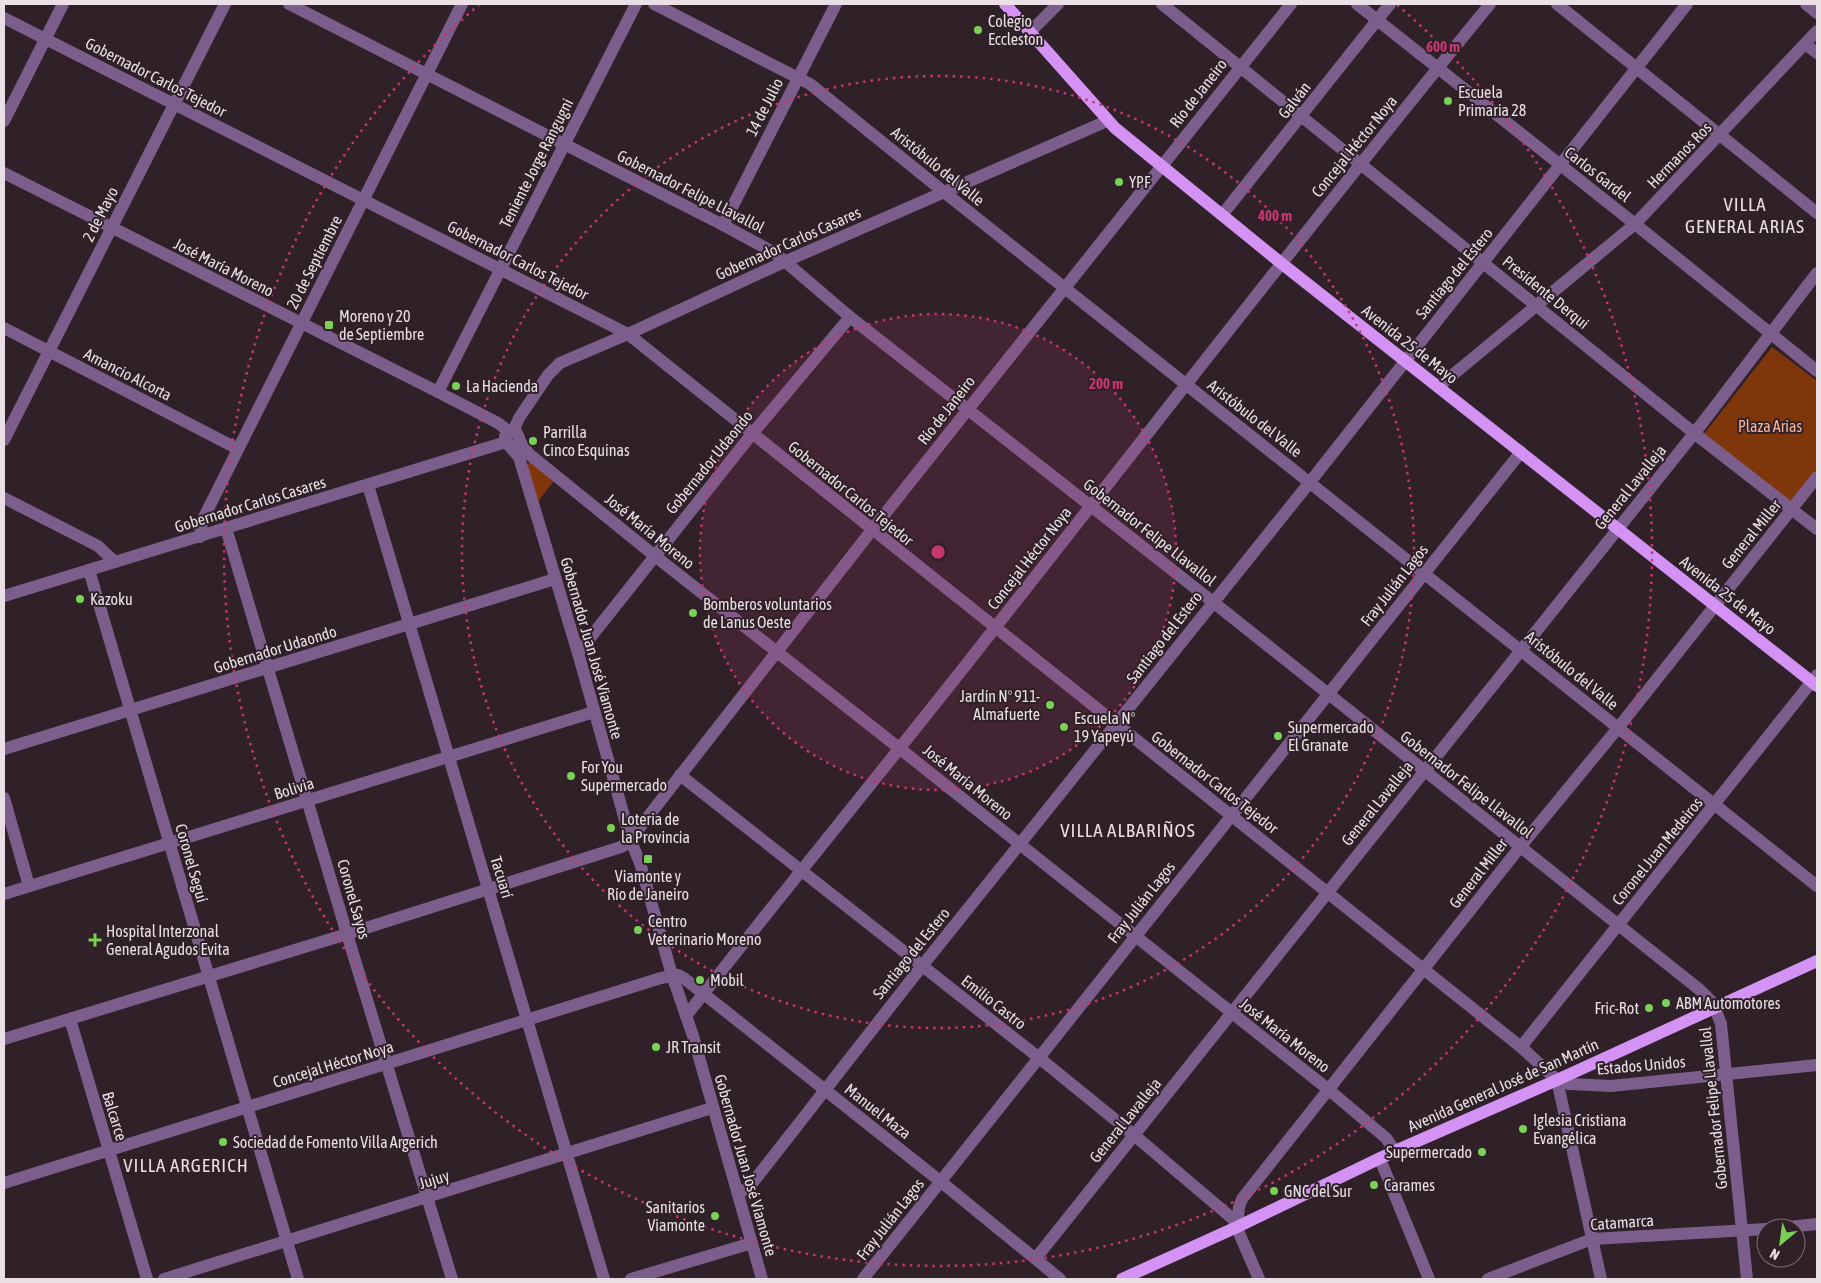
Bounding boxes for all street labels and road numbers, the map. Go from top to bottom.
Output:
street label: Gobernador Carlos Tejedor [82,34,230,121]
street label: Río de Janeiro [1166,55,1230,131]
street label: 14 de Julio [742,75,786,139]
street label: Galván [1274,78,1314,122]
street label: Concejal Héctor Noya [1308,92,1401,201]
street label: Teniente Jorge Rangugni [496,95,577,231]
street label: Hermanos Ros [1643,118,1715,192]
street label: Aristóbulo del Valle [888,123,988,209]
street label: Carlos Gardel [1562,143,1635,206]
street label: Gobernador Felipe Llavallol [614,146,768,237]
street label: 2 de Mayo [79,184,122,245]
street label: Gobernador Carlos Casares [713,203,864,283]
street label: 20 de Septiembre [283,212,346,312]
street label: Gobernador Carlos Tejedor [444,217,592,304]
street label: Santiago del Estero [1412,224,1497,323]
street label: José María Moreno [171,234,277,300]
street label: Presidente Derqui [1499,252,1593,333]
street label: Avenida 25 de Mayo [1358,301,1461,388]
street label: Amancio Alcorta [81,344,175,404]
street label: Río de Janeiro [914,372,978,448]
street label: Aristóbulo del Valle [1204,376,1306,460]
street label: Gobernador Udaondo [662,407,756,517]
street label: Gobernador Carlos Tejedor [784,437,917,550]
street label: General Lavalleja [1591,441,1670,533]
street label: Gobernador Carlos Casares [172,472,328,536]
street label: Gobernador Felipe Llavallol [1080,475,1220,591]
street label: José María Moreno [602,490,698,572]
street label: General Miller [1718,496,1785,572]
street label: Concejal Héctor Noya [983,503,1075,613]
street label: Fray Julián Lagos [1357,540,1432,630]
street label: Avenida 25 de Mayo [1676,552,1779,639]
street label: Gobernador Juan José Viamonte [557,555,627,741]
street label: Santiago del Estero [1123,587,1206,687]
street label: Gobernador Udaondo [211,622,339,676]
street label: Aristóbulo del Valle [1522,627,1622,713]
street label: Gobernador Carlos Tejedor [1148,727,1282,838]
street label: Gobernador Felipe Llavallol [1397,727,1537,843]
street label: José María Moreno [920,741,1016,823]
street label: General Lavalleja [1338,757,1417,849]
street label: Bolivia [272,773,316,803]
street label: Coronel Juan Medeiros [1608,793,1706,908]
street label: Coronel Seguí [171,822,212,905]
street label: General Miller [1445,834,1511,912]
street label: Tacuarí [487,854,517,900]
street label: Coronel Sayos [333,857,374,942]
street label: Fray Julián Lagos [1104,857,1179,947]
street label: Santiago del Estero [869,904,954,1003]
street label: Emilio Castro [958,971,1030,1033]
street label: José María Moreno [1236,994,1334,1076]
street label: Gobernador Felipe Llavallol [1695,1025,1731,1190]
street label: Avenida General José de San Martín [1405,1035,1601,1135]
street label: Concejal Héctor Noya [271,1037,396,1092]
street label: Estados Unidos [1596,1052,1687,1078]
street label: Gobernador Juan José Viamonte [711,1072,781,1258]
street label: General Lavalleja [1086,1074,1165,1166]
street label: Manuel Maza [841,1080,915,1142]
street label: Balcarce [99,1089,131,1143]
street label: Jujuy [417,1166,452,1193]
street label: Fray Julián Lagos [853,1174,928,1264]
street label: Catamarca [1590,1211,1654,1233]

